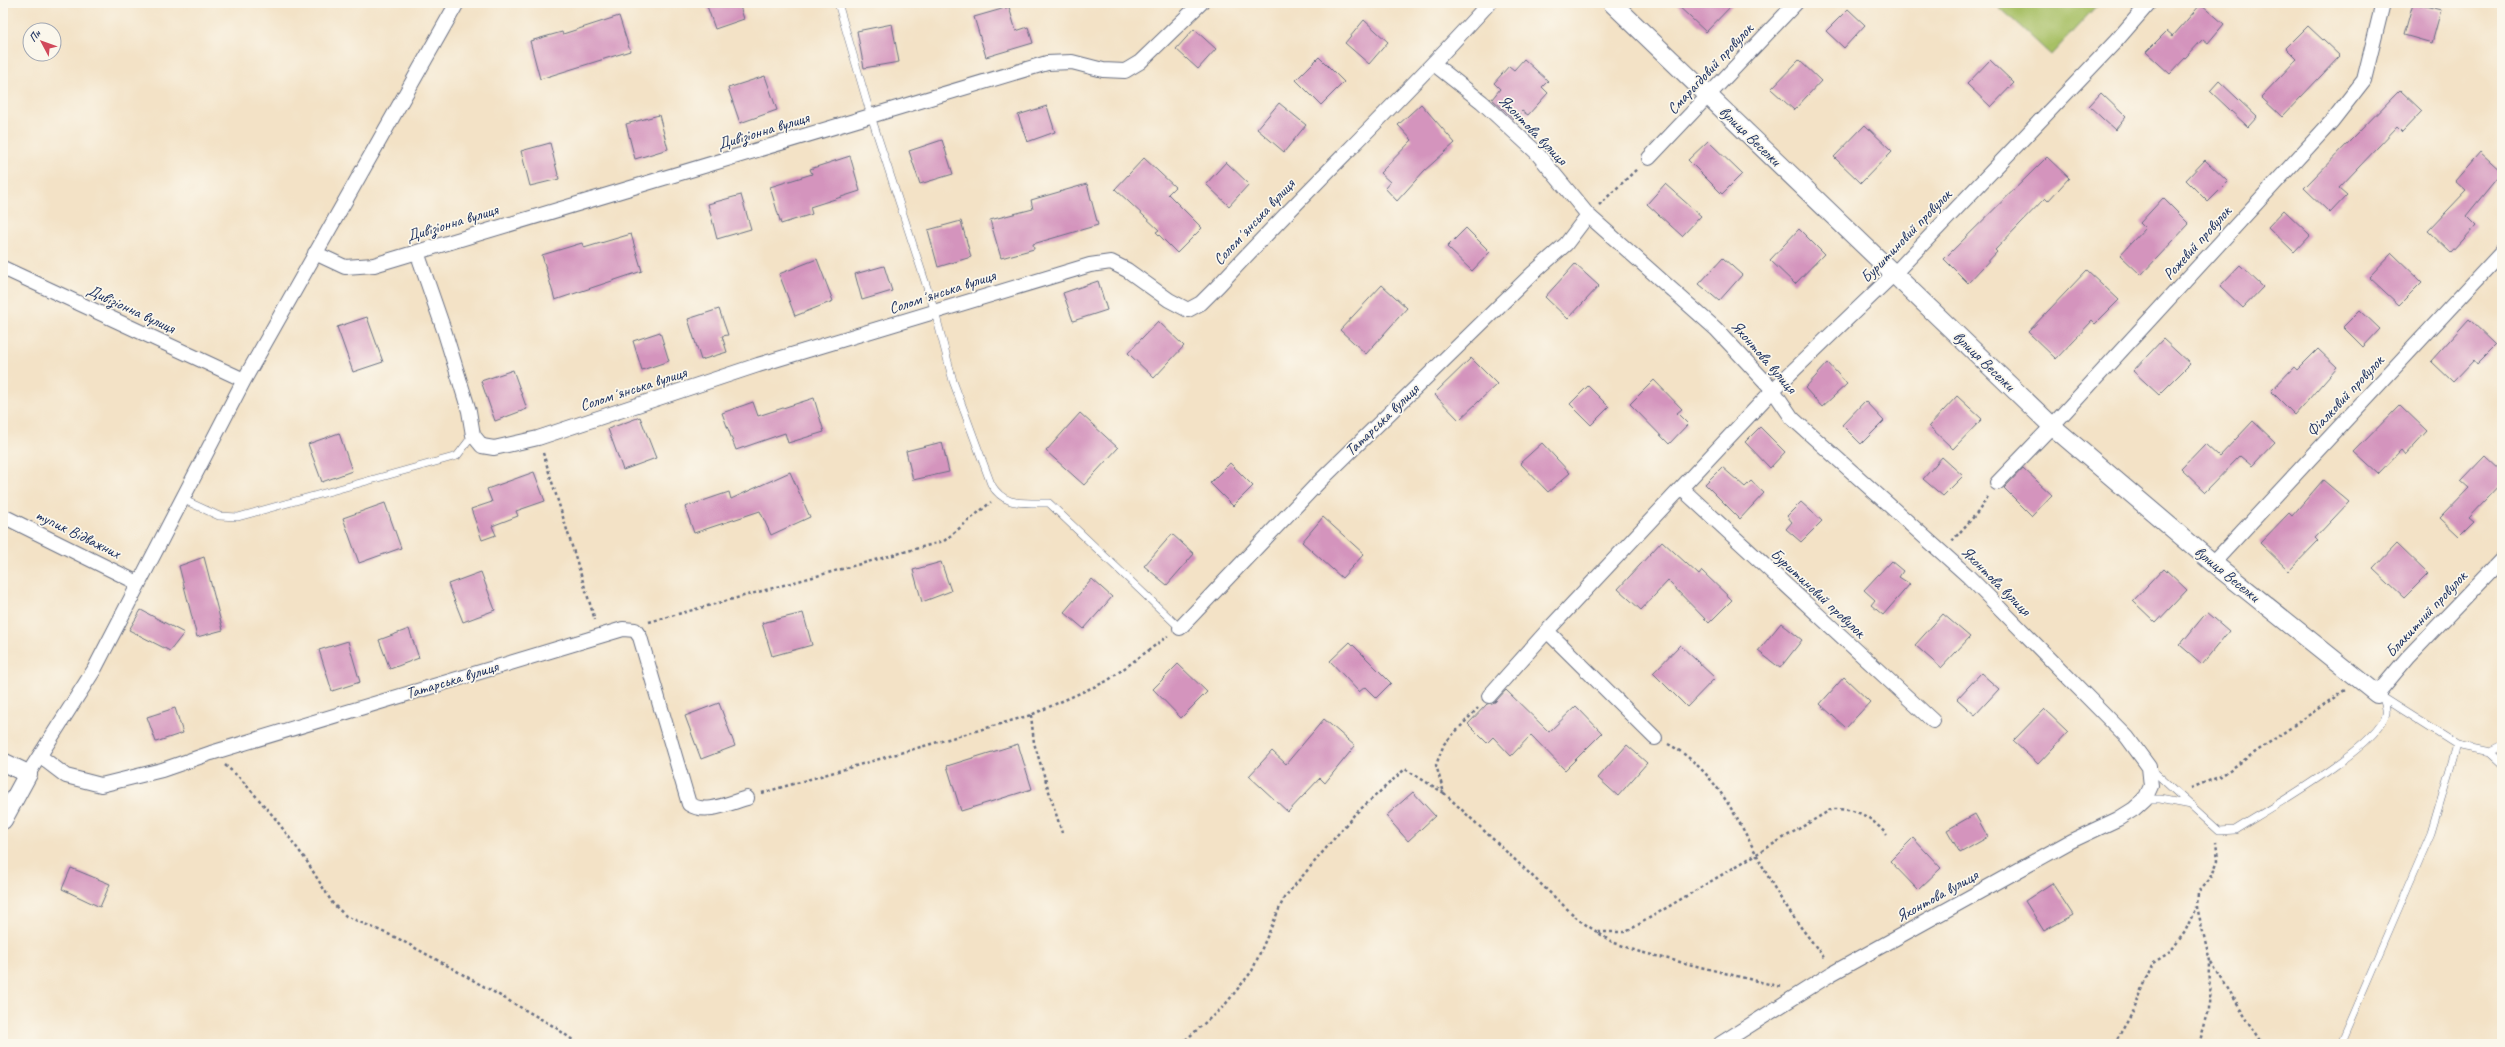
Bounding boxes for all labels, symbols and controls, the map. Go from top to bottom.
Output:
street label: Смарагдовий провулок [1663,18,1758,119]
north arrow [22,22,62,62]
text: Пн [25,26,44,44]
street label: Яхонтова вулиця [1494,91,1573,171]
street label: вулиця Веселки [1715,102,1786,171]
street label: Дивізіонна вулиця [715,107,812,154]
street label: Соломʼянська вулиця [1209,174,1300,269]
street label: Бурштиновий провулок [1856,184,1957,287]
street label: Дивізіонна вулиця [404,199,501,246]
street label: Рожевий провулок [2159,201,2236,284]
street label: Соломʼянська вулиця [886,265,999,319]
street label: Дивізіонна вулиця [84,280,179,338]
street label: Яхонтова вулиця [1727,316,1802,399]
street label: вулиця Веселки [1949,327,2020,396]
street label: Фіалковий провулок [2302,350,2389,441]
street label: Соломʼянська вулиця [577,362,690,416]
street label: Татарська вулиця [1341,379,1424,460]
street label: тупик Відважних [32,505,125,564]
street label: Яхонтова вулиця [1957,542,2036,621]
street label: вулиця Веселки [2190,542,2265,607]
street label: Бурштиновий провулок [1766,544,1870,643]
street label: Блакитний провулок [2381,566,2472,661]
street label: Татарська вулиця [403,656,502,704]
street label: Яхонтова вулиця [1893,865,1983,927]

